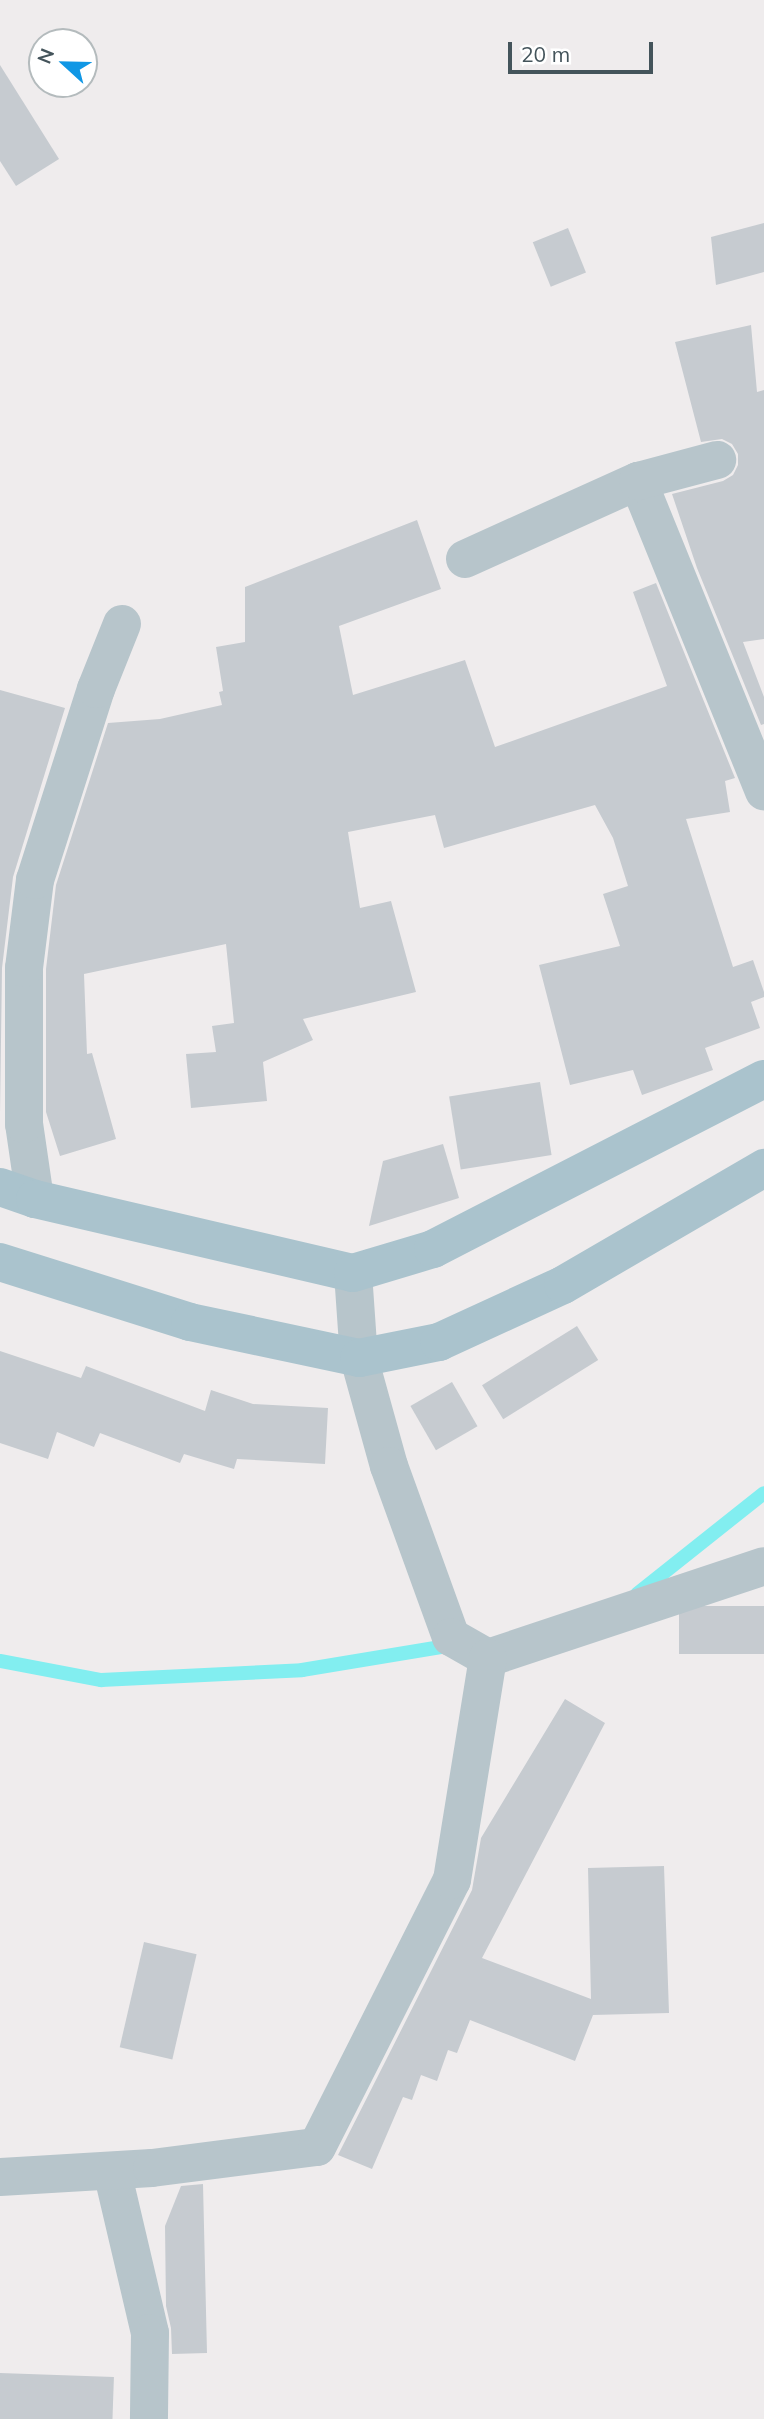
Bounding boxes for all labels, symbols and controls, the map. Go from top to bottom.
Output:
north arrow [28,28,98,98]
scale bar [512,28,657,72]
text: 20 m [521,41,570,67]
text: N [32,45,59,67]

